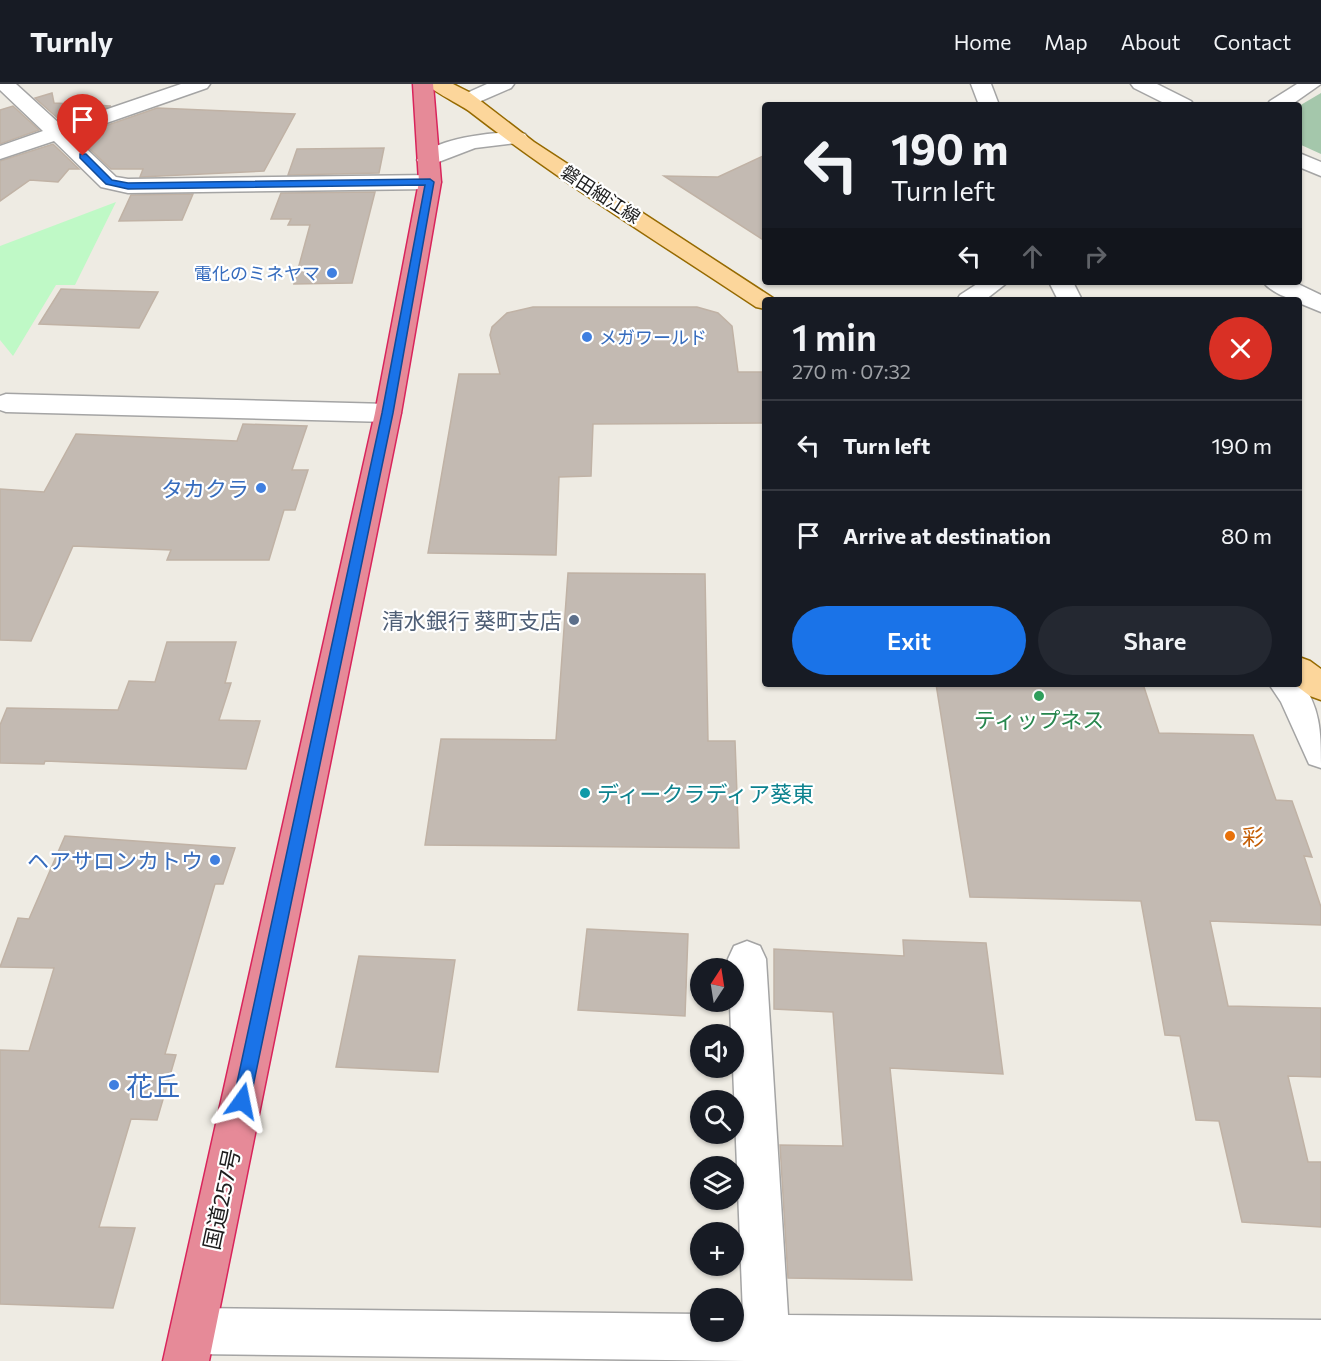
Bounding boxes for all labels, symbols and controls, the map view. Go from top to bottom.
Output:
text: Turnly [30,24,113,58]
text: Home [954,29,1011,54]
text: Map [1044,29,1088,54]
text: About [1121,29,1180,54]
text: Contact [1213,29,1291,54]
pin [57,94,108,156]
icon: arrive [66,103,99,136]
text: 190 m [891,122,1009,174]
icon: left [792,126,870,204]
street label: 磐田細江線 [557,160,645,228]
text: Turn left [891,174,995,207]
icon: left [953,240,986,273]
icon: ahead [1016,240,1049,273]
icon: right [1079,240,1112,273]
place label: 電化のミネヤマ [194,262,320,284]
marker: 電化のミネヤマ [325,266,339,280]
text: 1 min [792,314,877,358]
button: close [1209,317,1272,380]
place label: メガワールド [599,326,707,348]
marker: メガワールド [580,330,594,344]
text: 270 m · 07:32 [792,359,911,383]
icon: left [792,429,825,462]
text: Turn left [843,432,930,459]
text: 190 m [1211,432,1272,459]
place label: タカクラ [161,475,249,502]
marker: タカクラ [254,481,268,495]
icon: arrive [792,519,825,552]
text: Arrive at destination [843,522,1051,549]
text: 80 m [1221,522,1272,549]
button: Exit [792,606,1026,675]
button: Share [1038,606,1272,675]
place label: 清水銀行 葵町支店 [382,607,562,634]
marker: 清水銀行 葵町支店 [567,613,581,627]
marker: ティップネス [1032,689,1046,703]
place label: ティップネス [974,706,1104,733]
place label: ディークラディア葵東 [597,780,814,807]
marker: ディークラディア葵東 [578,786,592,800]
place label: 彩 [1242,823,1264,850]
marker: 彩 [1223,829,1237,843]
place label: ヘアサロンカトウ [27,847,203,874]
marker: ヘアサロンカトウ [208,853,222,867]
north arrow [690,958,744,1012]
map controls [690,958,744,1342]
button: sound [690,1024,744,1078]
place label: 花丘 [126,1069,180,1102]
position arrow [210,1069,274,1133]
marker: 花丘 [107,1078,121,1092]
button: search [690,1090,744,1144]
street label: 国道257号 [197,1146,245,1252]
button: layers [690,1156,744,1210]
button: + [690,1222,744,1276]
button: − [690,1288,744,1342]

